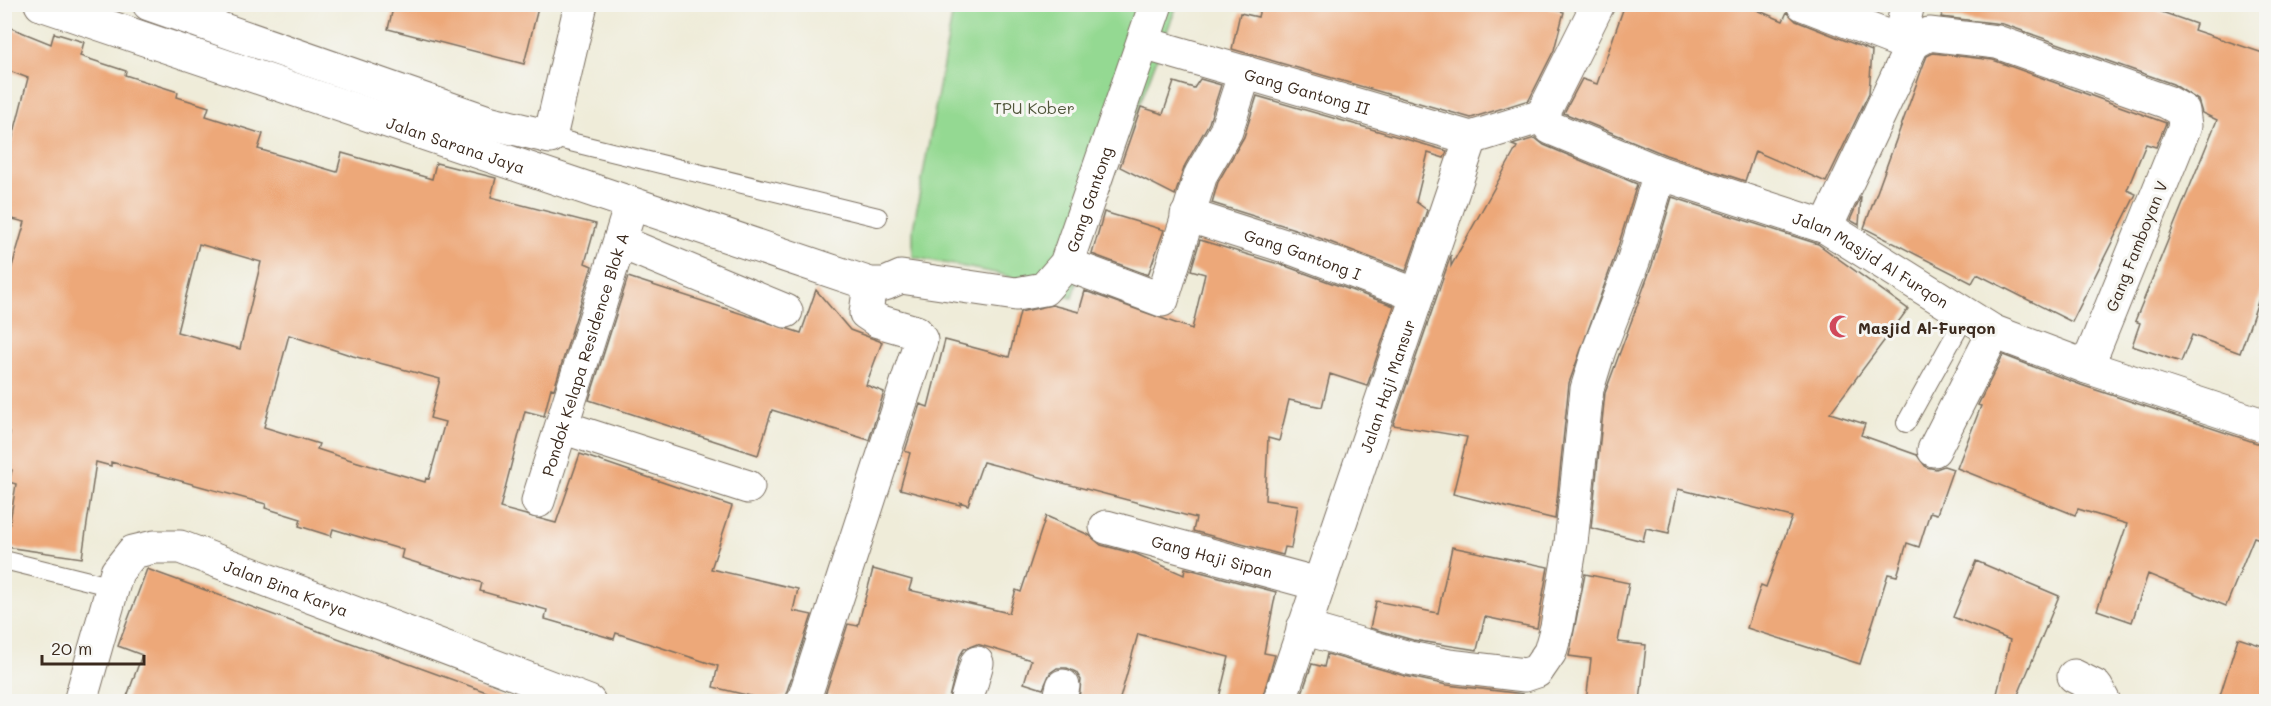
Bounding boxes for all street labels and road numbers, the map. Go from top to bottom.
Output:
street label: Gang Gantong II [1242,62,1372,119]
street label: Jalan Sarana Jaya [384,111,528,177]
street label: Gang Gantong [1060,144,1116,255]
street label: Gang Famboyan V [2100,178,2172,314]
street label: Jalan Masjid Al Furqon [1790,206,1953,312]
street label: Gang Gantong I [1242,223,1364,284]
street label: Pondok Kelapa Residence Blok A [536,230,632,479]
street label: Jalan Haji Mansur [1354,316,1419,455]
street label: Gang Haji Sipan [1149,529,1275,582]
street label: Jalan Bina Karya [221,554,352,620]

